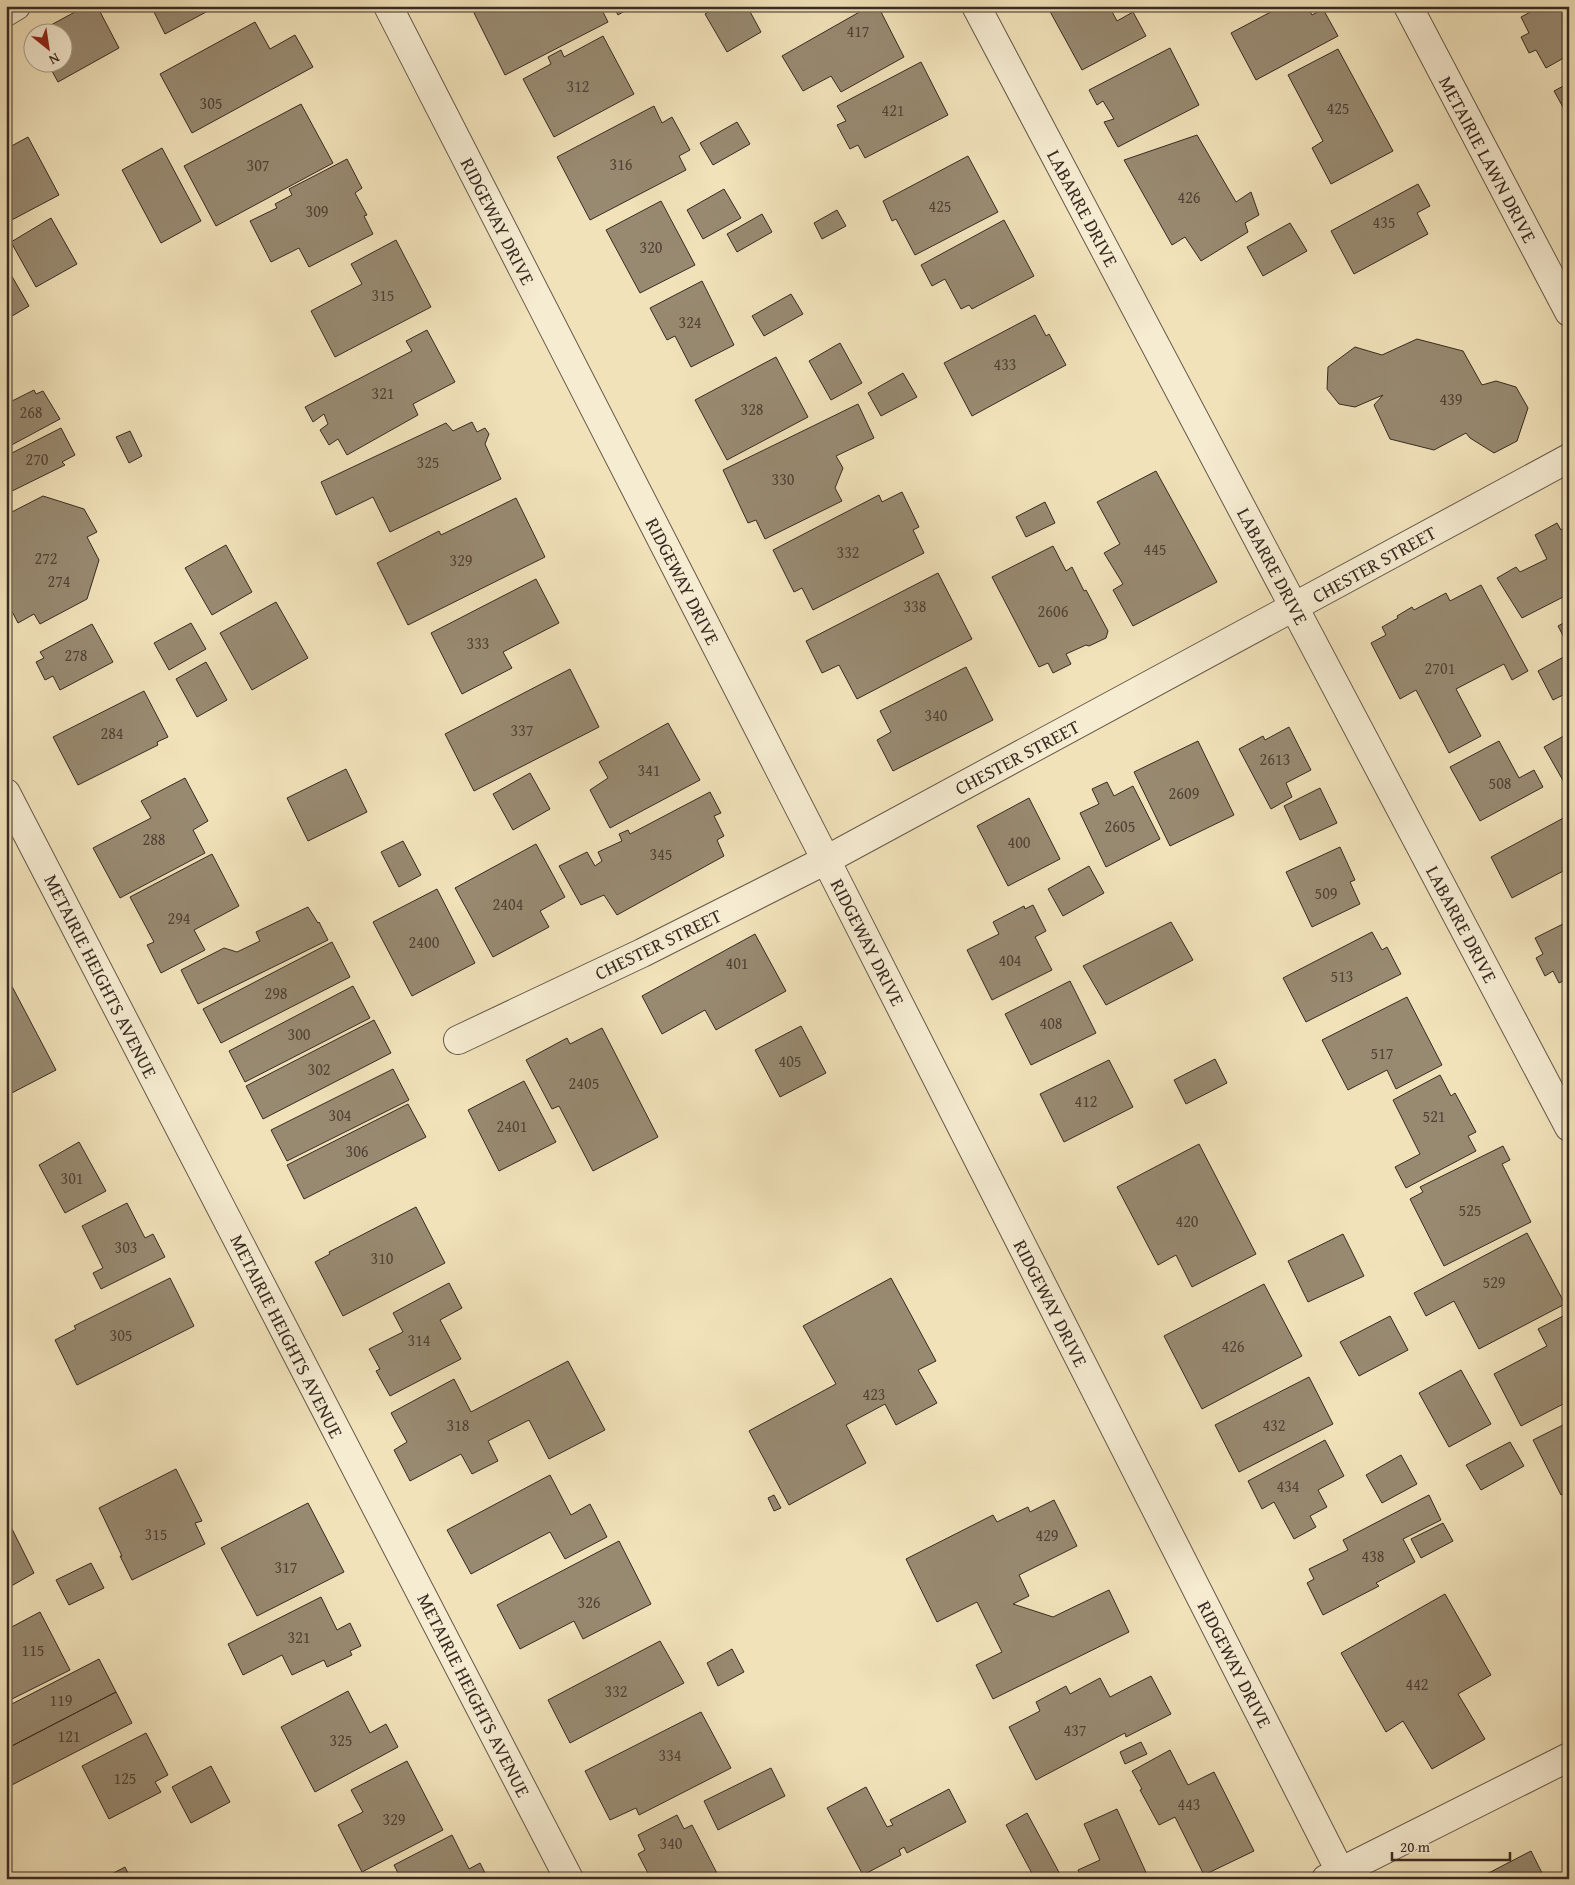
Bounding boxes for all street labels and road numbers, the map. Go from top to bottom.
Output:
street label: METAIRIE LAWN DRIVE [1432,71,1544,248]
street label: LABARRE DRIVE [1040,144,1126,272]
street label: RIDGEWAY DRIVE [454,152,542,290]
street label: LABARRE DRIVE [1230,502,1316,630]
street label: RIDGEWAY DRIVE [639,512,727,650]
street label: CHESTER STREET [1307,518,1441,610]
street label: CHESTER STREET [950,712,1085,802]
street label: LABARRE DRIVE [1419,860,1505,988]
street label: METAIRIE HEIGHTS AVENUE [37,869,165,1083]
street label: RIDGEWAY DRIVE [824,873,912,1011]
street label: CHESTER STREET [590,901,726,987]
street label: METAIRIE HEIGHTS AVENUE [223,1229,351,1443]
street label: RIDGEWAY DRIVE [1007,1234,1095,1372]
street label: METAIRIE HEIGHTS AVENUE [410,1588,538,1802]
street label: RIDGEWAY DRIVE [1191,1595,1279,1733]

